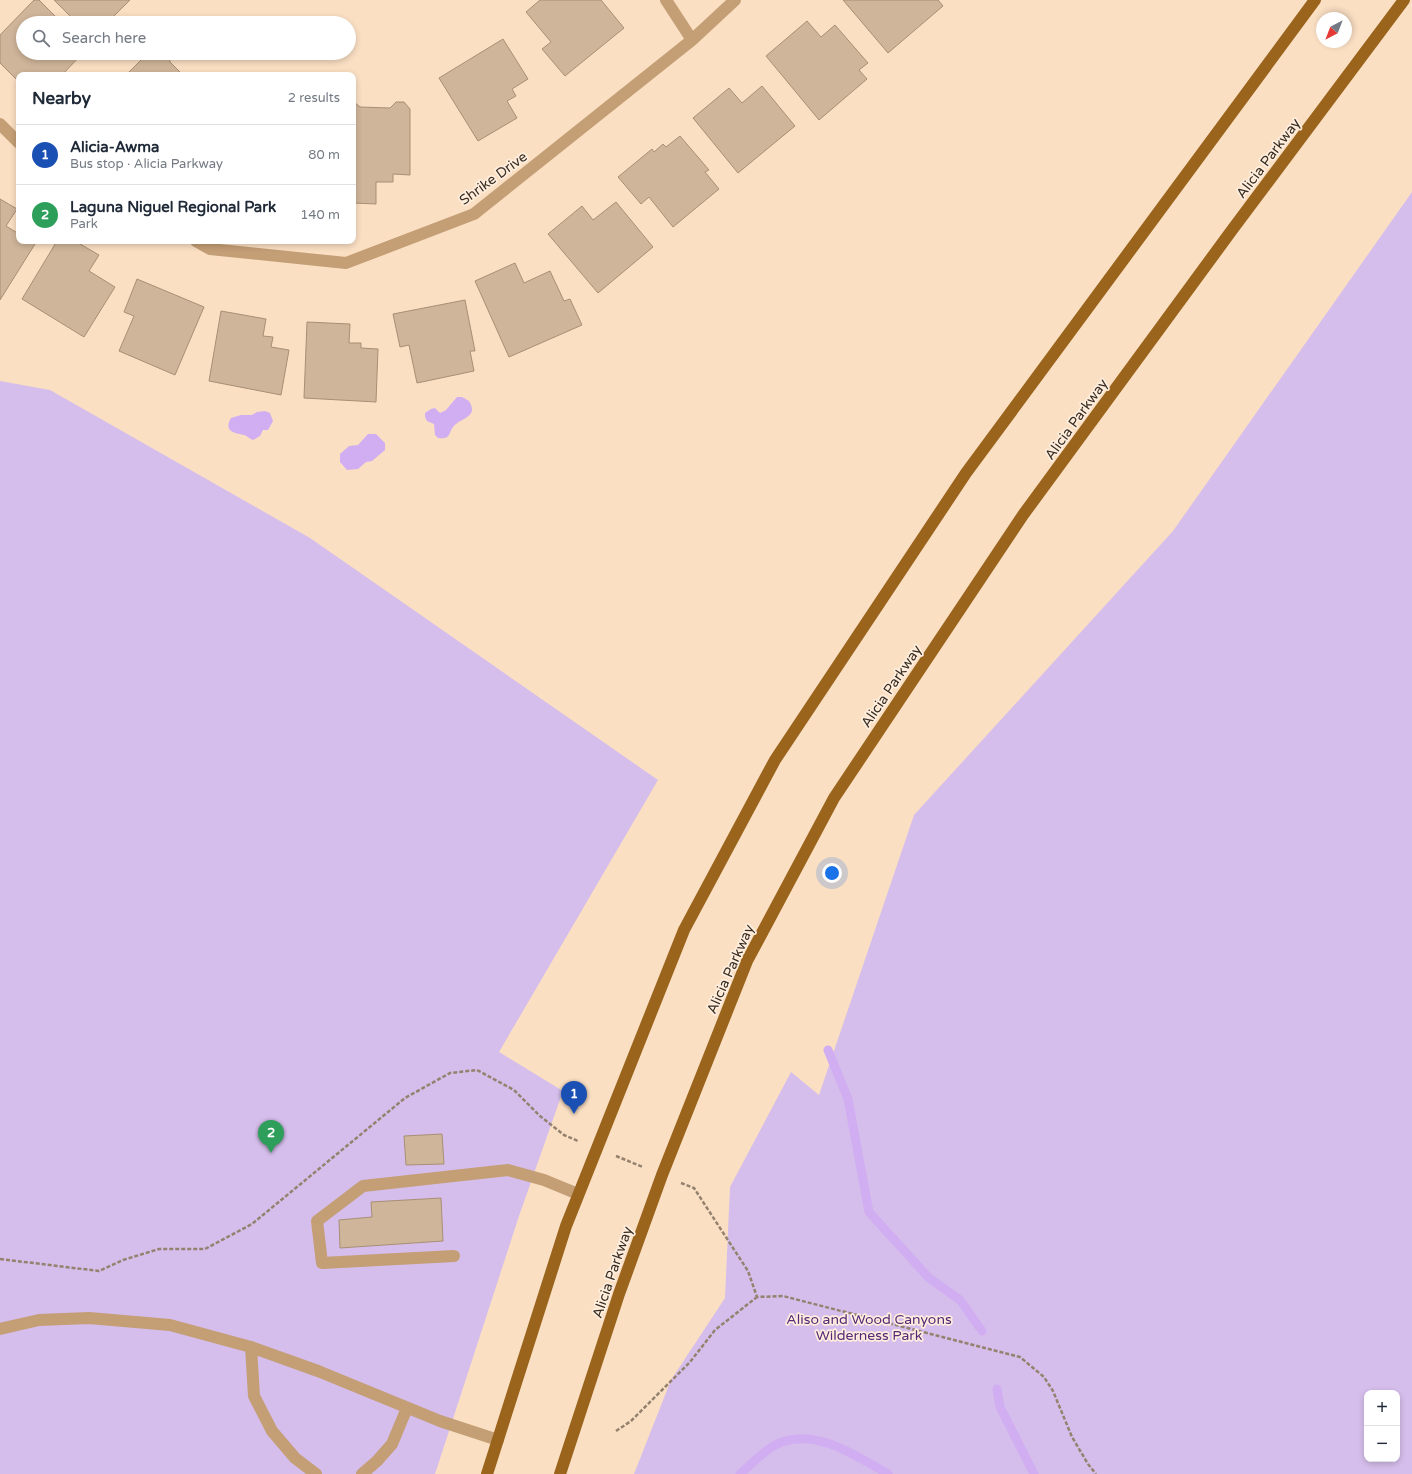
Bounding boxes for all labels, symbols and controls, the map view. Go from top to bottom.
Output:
north arrow [1316,12,1352,48]
search box [16,16,356,60]
icon: search [30,27,52,49]
text: Search here [62,29,146,47]
text: Nearby [32,88,91,109]
text: 2 results [288,90,340,106]
street label: Alicia Parkway [1233,114,1304,202]
text: Alicia-Awma [70,138,159,156]
text: 1 [41,147,49,163]
text: 80 m [308,147,340,163]
street label: Shrike Drive [456,148,530,209]
text: Bus stop · Alicia Parkway [70,156,223,172]
text: Laguna Niguel Regional Park [70,198,276,216]
text: 2 [41,207,49,223]
text: 140 m [300,207,340,223]
text: Park [70,216,98,232]
street label: Alicia Parkway [1041,375,1112,463]
street label: Alicia Parkway [858,641,926,731]
your location [822,863,842,883]
street label: Alicia Parkway [703,921,758,1016]
pin: 1 [561,1081,587,1114]
pin: 2 [258,1120,284,1153]
street label: Alicia Parkway [589,1224,636,1320]
park label: Aliso and Wood Canyons Wilderness Park [786,1311,952,1344]
map controls [1364,1390,1400,1462]
button: + [1364,1390,1400,1426]
button: − [1364,1426,1400,1462]

